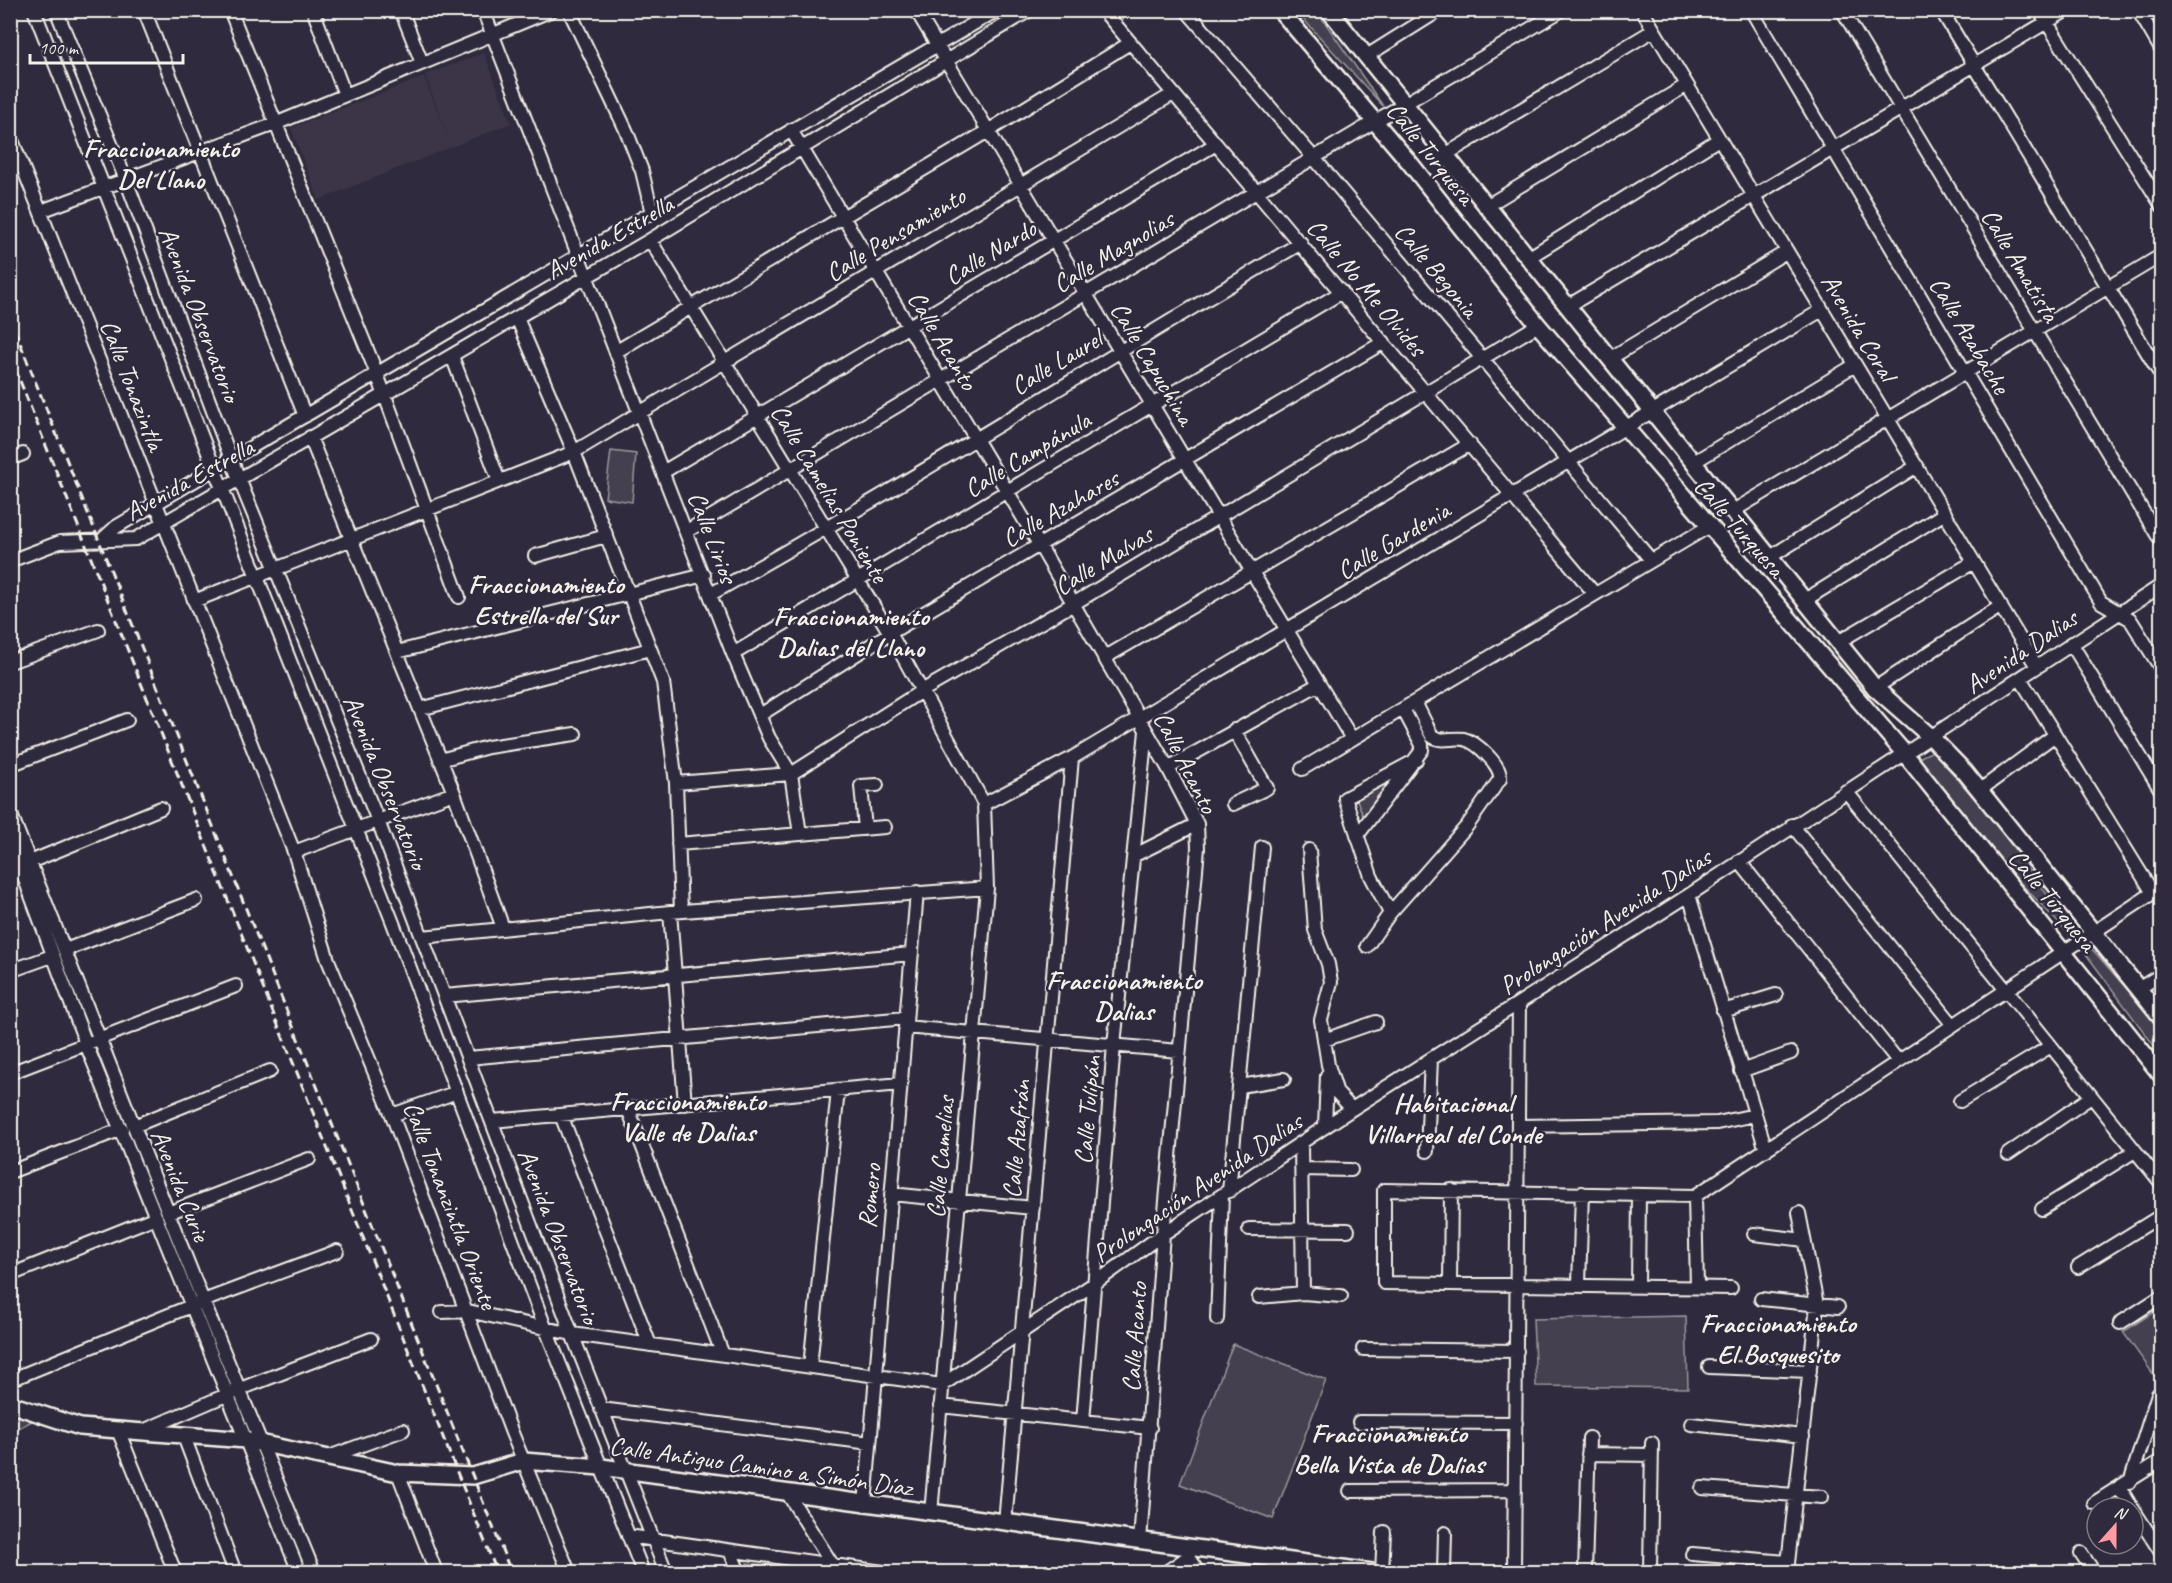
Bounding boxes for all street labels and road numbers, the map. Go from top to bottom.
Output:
street label: Calle Turquesa [1379,95,1484,213]
street label: Calle Pensamiento [819,179,973,289]
street label: Avenida Estrella [539,187,680,287]
street label: Calle Magnolias [1047,201,1182,300]
street label: Calle Amatista [1974,202,2068,330]
street label: Calle Nardo [938,211,1044,293]
street label: Calle No Me Olvides [1299,212,1435,365]
street label: Calle Begonia [1387,216,1488,327]
street label: Avenida Observatorio [151,222,249,409]
street label: Avenida Coral [1814,268,1906,391]
street label: Calle Azabache [1922,271,2018,401]
street label: Calle Acanto [900,285,986,397]
street label: Calle Capuchina [1103,296,1203,433]
street label: Calle Tonazintla [93,315,173,457]
street label: Calle Laurel [1005,320,1112,403]
street label: Calle Camelias Poniente [763,398,897,591]
street label: Calle Campánula [958,403,1098,505]
street label: Avenida Estrella [119,430,261,528]
street label: Calle Azahares [996,461,1126,555]
street label: Calle Turquesa [1687,470,1794,586]
street label: Calle Lirios [680,487,746,590]
street label: Calle Gardenia [1331,493,1458,587]
street label: Calle Malvas [1048,517,1161,603]
street label: Avenida Dalias [1959,601,2086,701]
street label: Avenida Observatorio [336,690,437,877]
street label: Calle Acanto [1146,706,1226,820]
street label: Prolongación Avenida Dalias [1493,839,1719,1002]
street label: Calle Turquesa [2001,842,2106,960]
street label: Calle Tulipán [1066,1053,1109,1166]
street label: Calle Azafrán [995,1077,1038,1200]
street label: Calle Camelias [919,1093,962,1219]
street label: Calle Tonanzintla Oriente [396,1097,506,1315]
street label: Prolongación Avenida Dalias [1086,1104,1310,1270]
street label: Avenida Curie [143,1124,219,1248]
street label: Avenida Observatorio [510,1144,608,1331]
street label: Romero [850,1161,889,1230]
street label: Calle Acanto [1114,1279,1155,1393]
street label: Calle Antiguo Camino a Simón Díaz [607,1429,917,1504]

